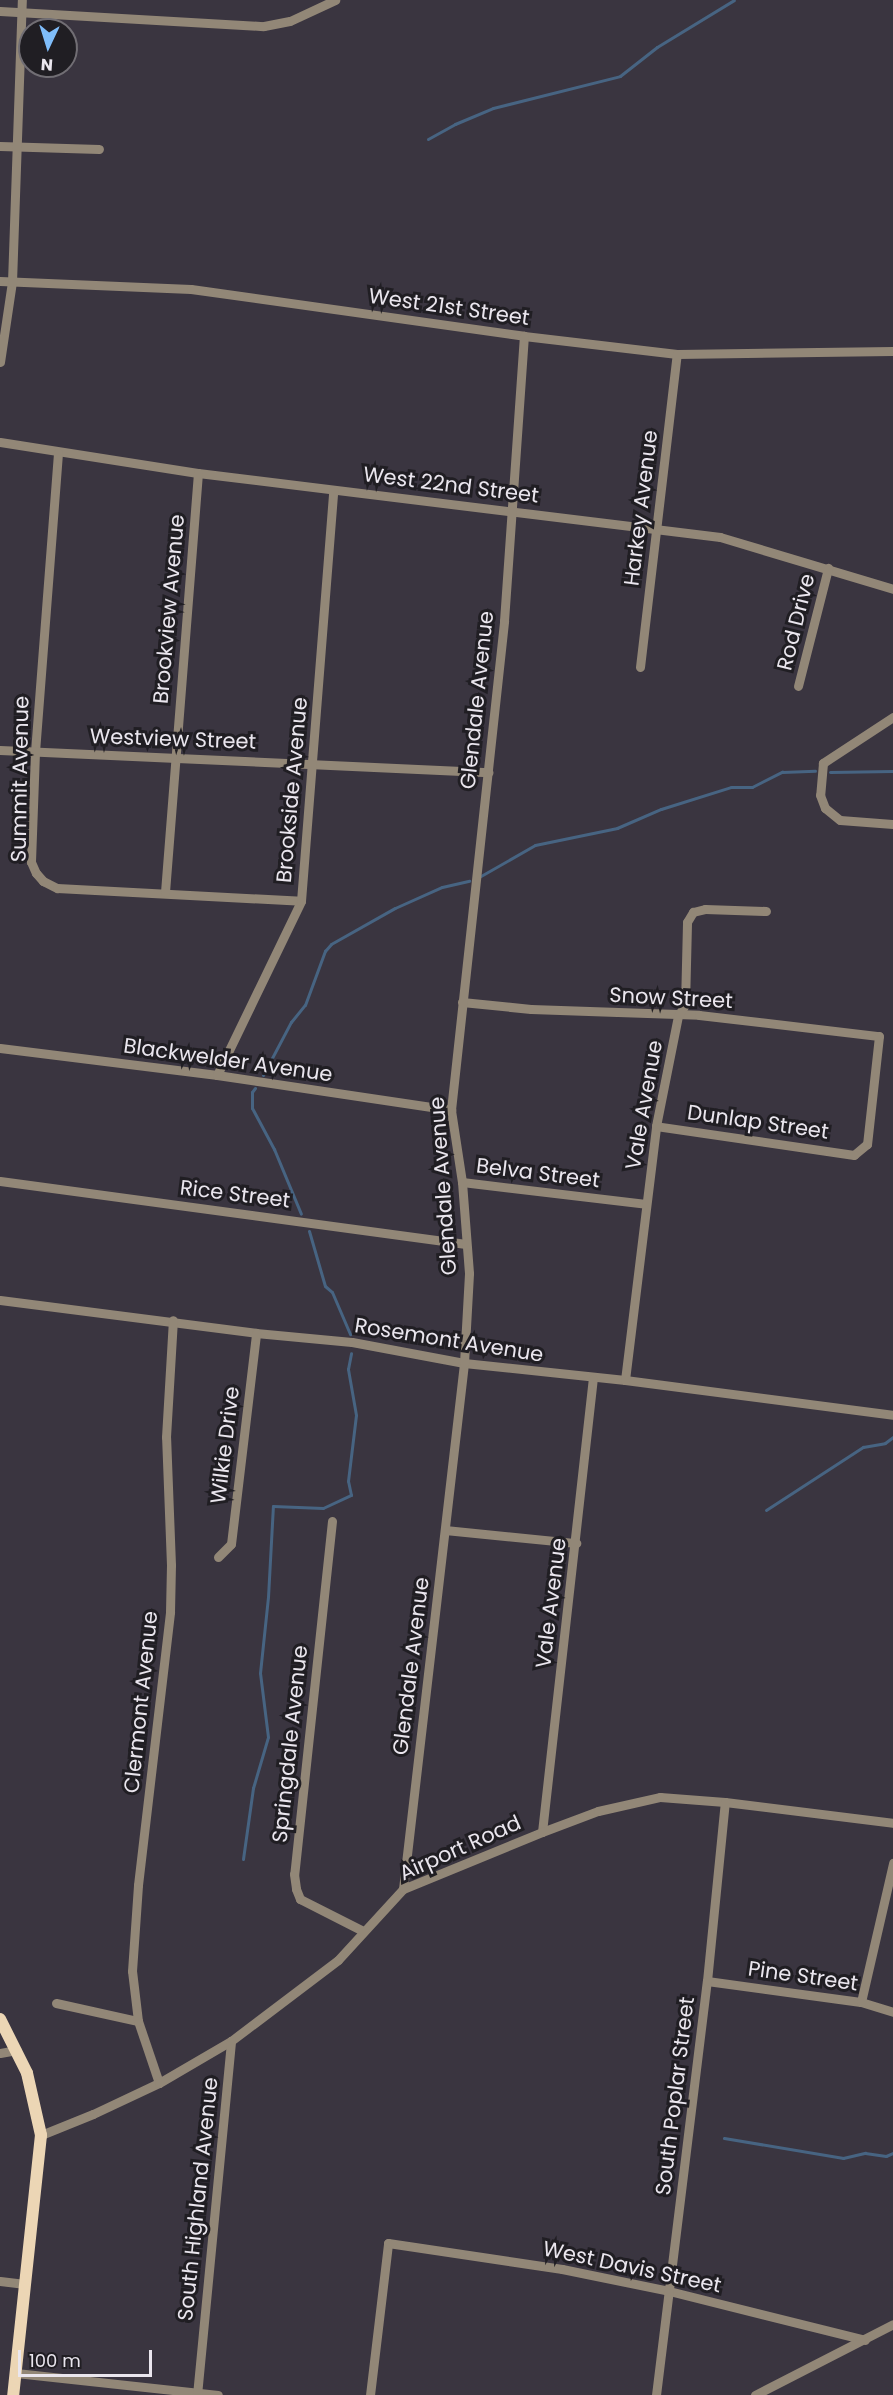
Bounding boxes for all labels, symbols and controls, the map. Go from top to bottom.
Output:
north arrow [18,18,78,78]
text: N [40,53,54,76]
street label: West 21st Street [367,283,531,331]
street label: Harkey Avenue [619,429,663,587]
street label: West 22nd Street [362,462,540,508]
street label: Brookview Avenue [148,513,190,705]
street label: Rod Drive [772,571,820,673]
street label: Glendale Avenue [455,610,499,790]
street label: Summit Avenue [6,696,34,862]
street label: Brookside Avenue [271,696,313,884]
street label: Westview Street [89,724,257,754]
street label: Snow Street [609,982,733,1014]
street label: Blackwelder Avenue [122,1033,334,1087]
street label: Vale Avenue [620,1038,668,1172]
street label: Glendale Avenue [424,1096,462,1276]
street label: Dunlap Street [686,1100,830,1144]
street label: Belva Street [475,1153,601,1193]
street label: Rice Street [178,1175,292,1213]
street label: Rosemont Avenue [353,1313,545,1367]
street label: Wilkie Drive [205,1385,245,1505]
street label: Vale Avenue [531,1536,571,1670]
street label: Glendale Avenue [388,1576,434,1756]
street label: Clermont Avenue [119,1610,163,1794]
street label: Springdale Avenue [267,1644,313,1844]
street label: Airport Road [395,1810,525,1886]
street label: Pine Street [746,1956,860,1996]
street label: South Poplar Street [650,1995,700,2197]
street label: South Highland Avenue [173,2076,223,2322]
street label: West Davis Street [540,2236,724,2298]
scale bar [21,2338,154,2376]
text: 100 m [29,2348,81,2373]

